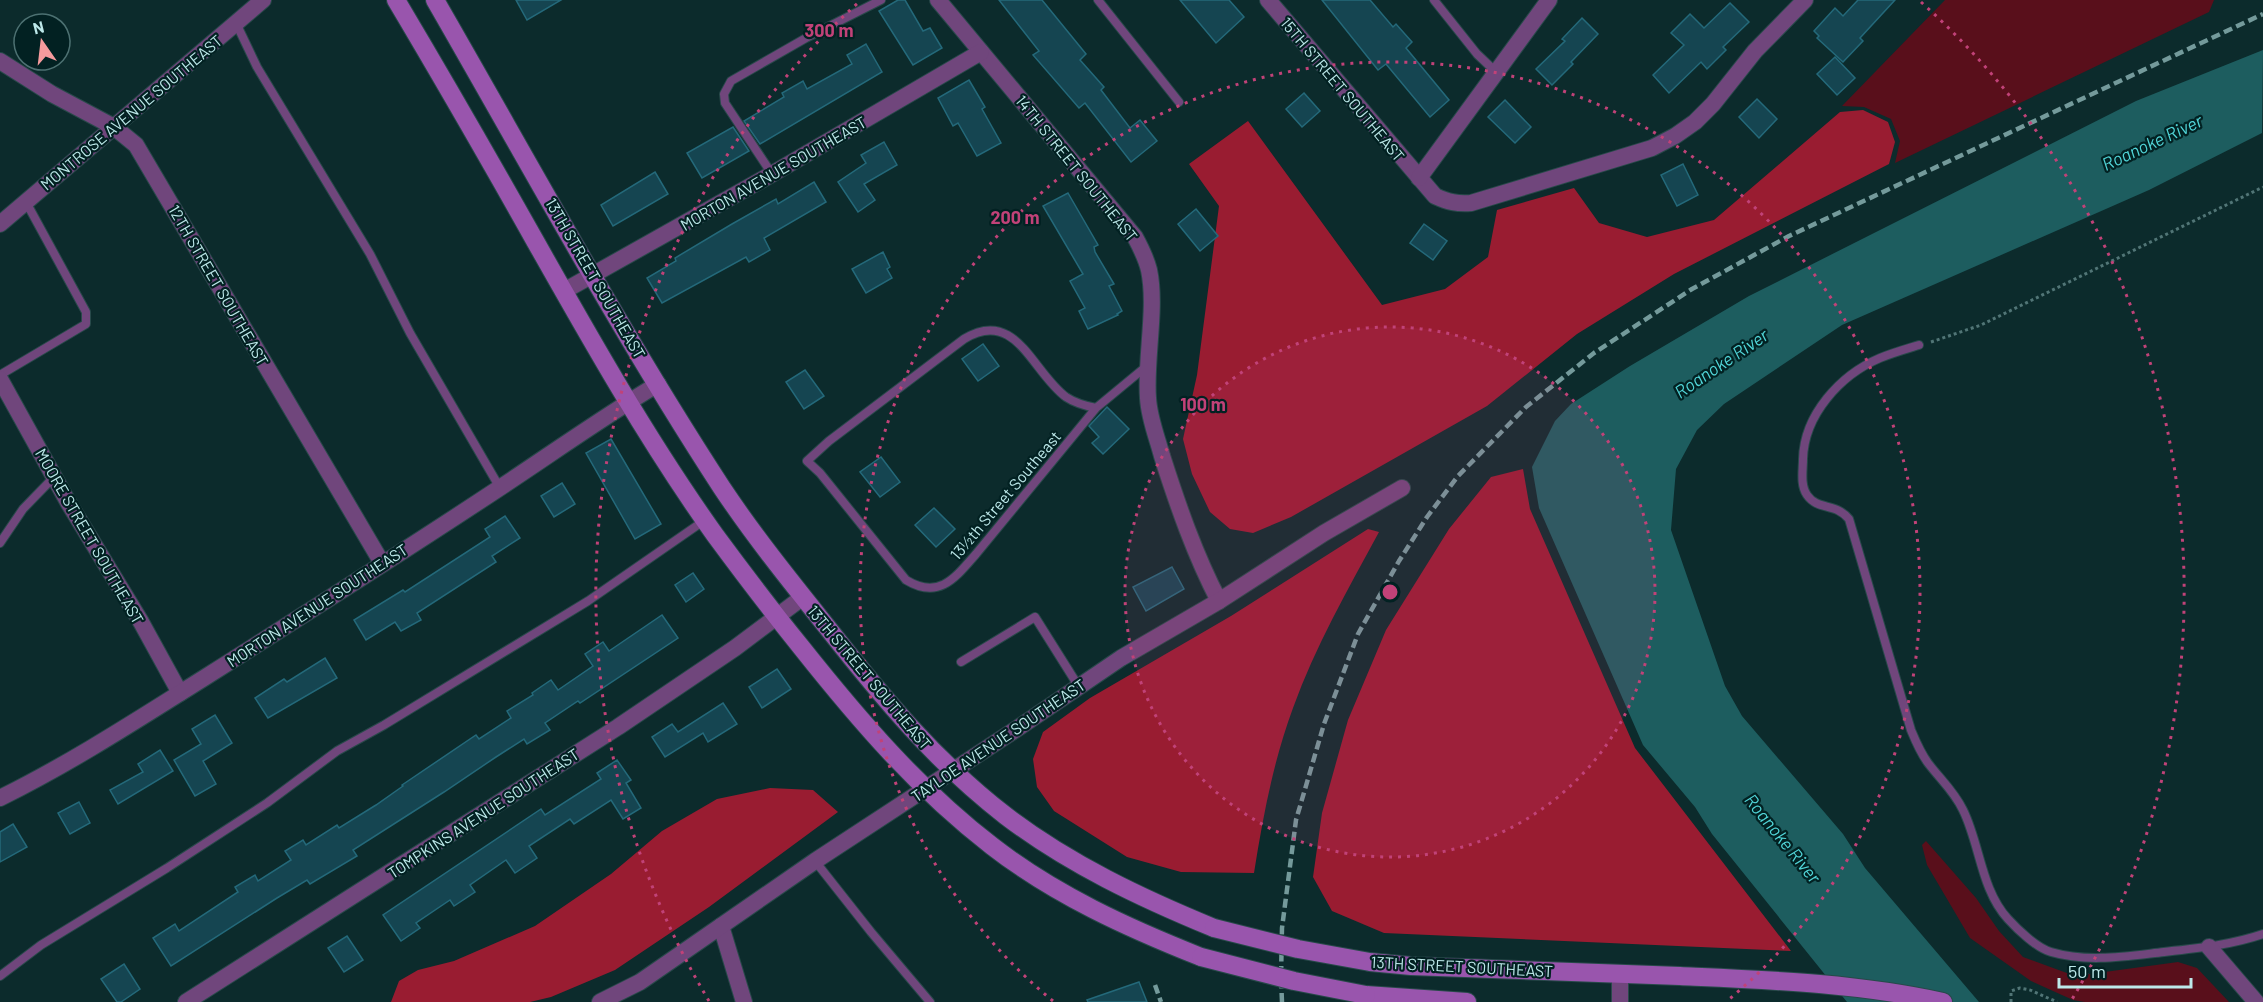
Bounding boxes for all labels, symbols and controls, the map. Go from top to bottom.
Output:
north arrow [12,12,72,72]
street label: 15TH STREET SOUTHEAST [1277,13,1409,165]
text: N [31,16,46,37]
text: 300 m [805,19,853,41]
street label: MONTROSE AVENUE SOUTHEAST [36,30,226,194]
street label: 14TH STREET SOUTHEAST [1012,91,1142,245]
water label: Roanoke River [2098,109,2206,175]
street label: MORTON AVENUE SOUTHEAST [677,112,869,234]
street label: 13TH STREET SOUTHEAST [542,194,650,362]
street label: 12TH STREET SOUTHEAST [165,201,273,369]
text: 200 m [990,206,1040,228]
water label: Roanoke River [1670,323,1773,402]
text: 100 m [1180,393,1226,415]
street label: 13½th Street Southeast [946,427,1064,563]
street label: MOORE STREET SOUTHEAST [32,445,148,627]
street label: MORTON AVENUE SOUTHEAST [223,539,411,671]
centre of rings [1380,582,1400,602]
street label: 13TH STREET SOUTHEAST [804,601,936,753]
street label: TAYLOE AVENUE SOUTHEAST [907,675,1089,805]
street label: TOMPKINS AVENUE SOUTHEAST [384,744,582,882]
water label: Roanoke River [1740,789,1826,888]
scale bar [2059,951,2191,989]
street label: 13TH STREET SOUTHEAST [1370,952,1554,980]
text: 50 m [2068,960,2106,982]

